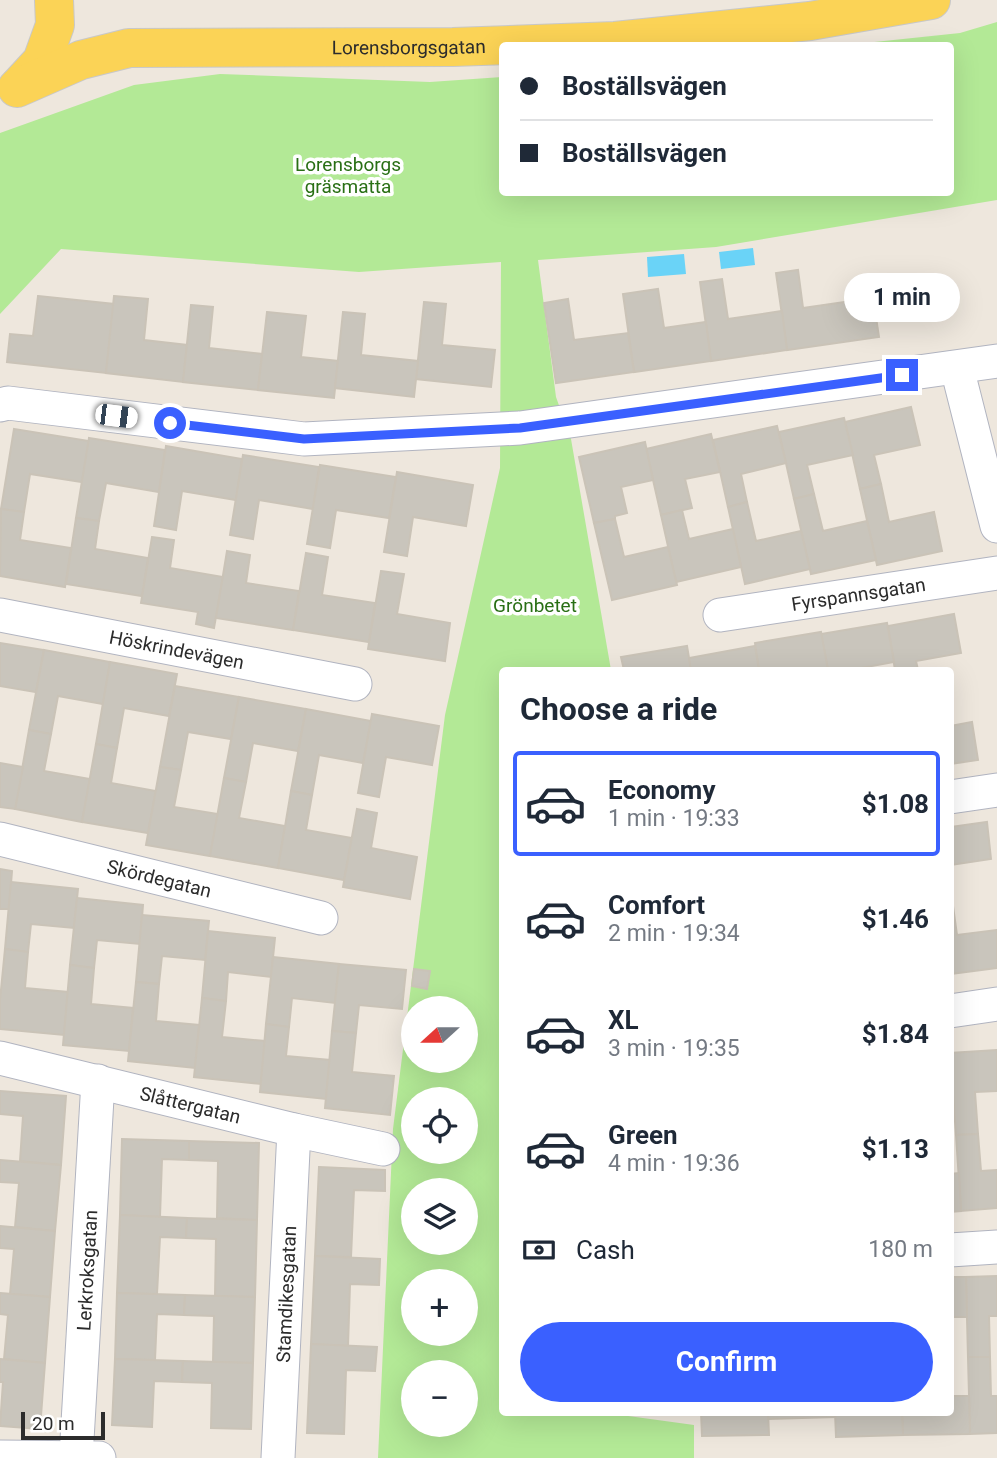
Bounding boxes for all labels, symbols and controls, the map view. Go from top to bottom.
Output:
street label: Lorensborgsgatan [332,34,486,59]
text: Boställsvägen [562,71,727,101]
text: Boställsvägen [562,138,727,168]
park label: Lorensborgs gräsmatta [295,153,401,198]
callout: 1 min [844,274,960,322]
text: 1 min [873,284,931,311]
route end [886,359,918,391]
car [94,403,139,429]
route start [154,407,186,439]
street label: Fyrspannsgatan [790,572,927,616]
park label: Grönbetet [493,594,577,617]
street label: Höskrindevägen [107,625,246,674]
text: Choose a ride [520,690,717,728]
icon: car [524,772,587,835]
text: Economy [608,775,715,805]
text: $1.08 [862,789,929,819]
text: 1 min · 19:33 [608,805,740,832]
street label: Skördegatan [105,854,214,902]
icon: car [524,887,587,950]
text: Comfort [608,890,705,920]
text: $1.46 [862,904,929,934]
text: 2 min · 19:34 [608,920,740,947]
north arrow [401,996,478,1073]
map controls [401,996,478,1437]
icon: car [524,1002,587,1065]
text: XL [608,1005,639,1035]
text: $1.84 [862,1019,929,1049]
text: 3 min · 19:35 [608,1035,740,1062]
street label: Slåttergatan [138,1081,243,1128]
button: locate [401,1087,478,1164]
icon: car [524,1117,587,1180]
text: Green [608,1120,678,1150]
text: $1.13 [862,1134,929,1164]
text: 4 min · 19:36 [608,1150,740,1177]
button: layers [401,1178,478,1255]
street label: Lerkroksgatan [72,1209,102,1331]
street label: Stamdikesgatan [271,1225,301,1363]
icon: cash [520,1231,558,1269]
text: Cash [576,1235,635,1265]
text: 180 m [868,1236,933,1263]
button: + [401,1269,478,1346]
button: Confirm [520,1322,933,1402]
button: − [401,1360,478,1437]
scale bar [21,1409,105,1441]
text: 20 m [32,1412,75,1435]

